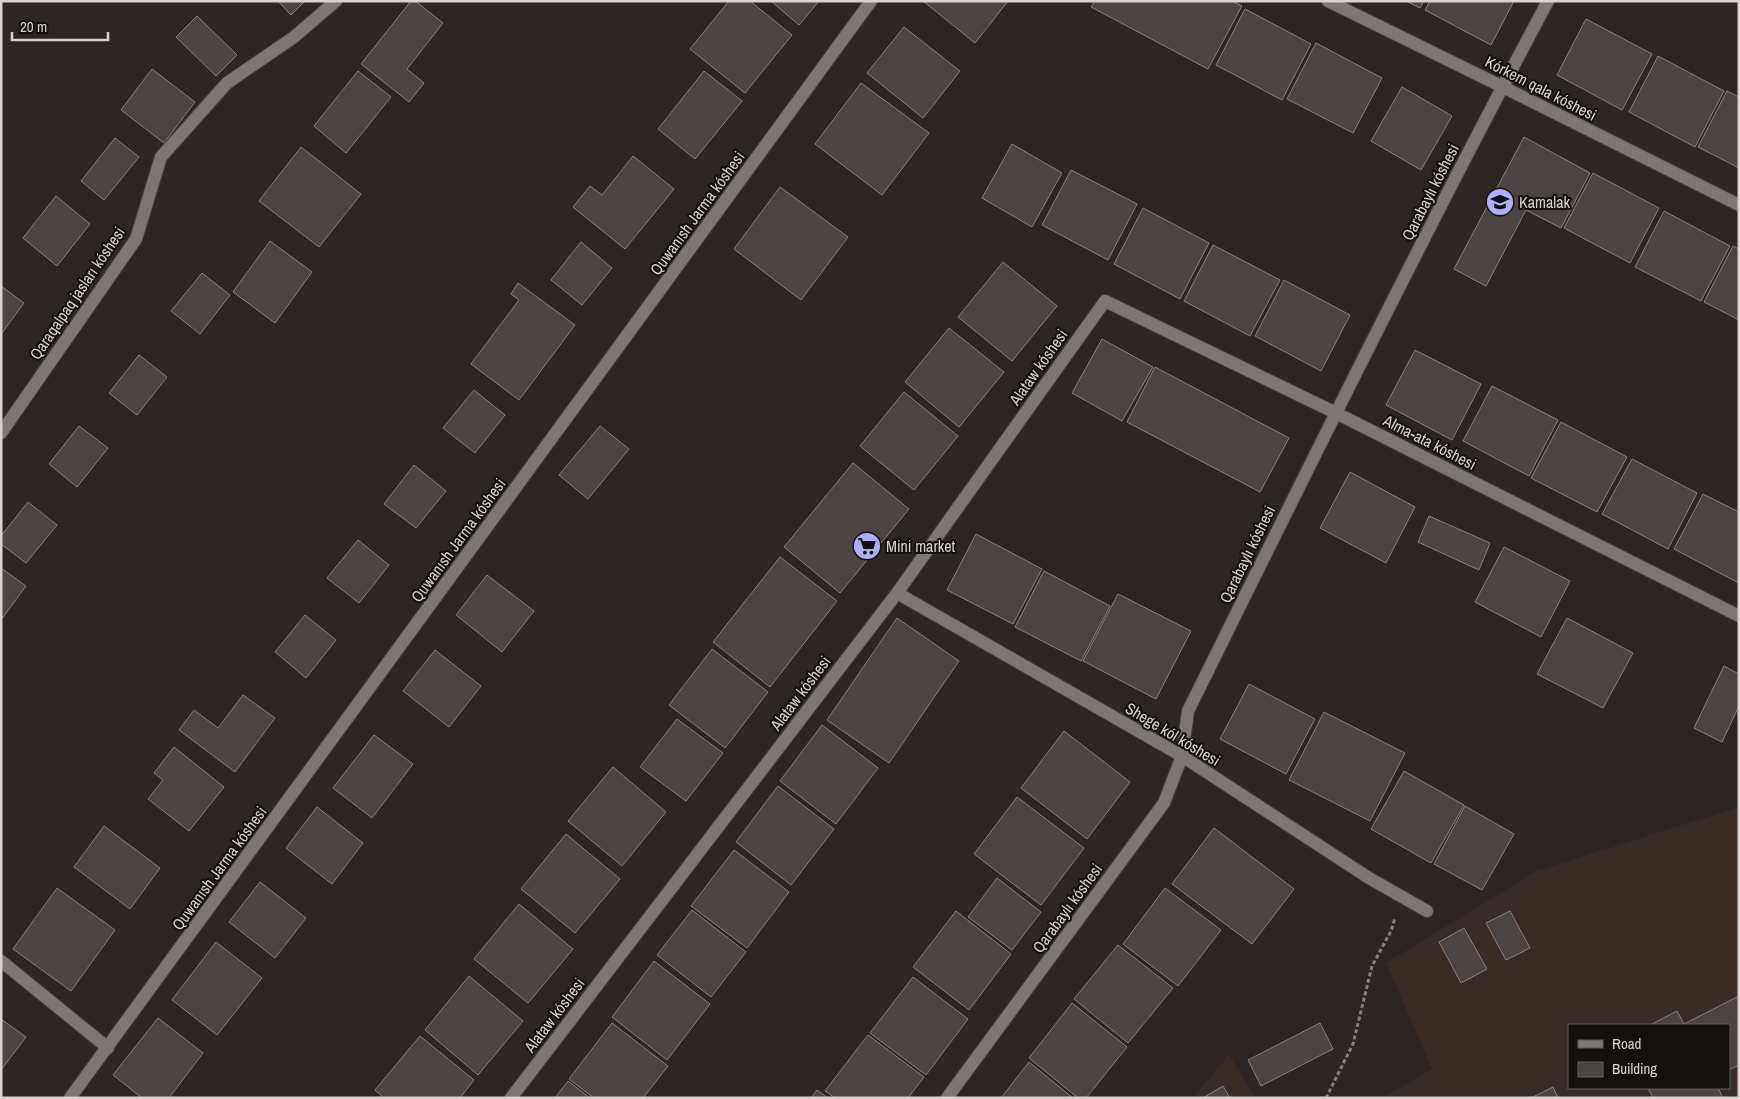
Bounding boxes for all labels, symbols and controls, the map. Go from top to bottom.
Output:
scale bar [12,10,109,42]
text: 20 m [20,16,47,37]
street label: Kórkem qala kóshesi [1481,50,1601,126]
street label: Qarabaylı kóshesi [1396,140,1464,244]
street label: Quwanısh Jarma kóshesi [645,147,749,279]
school or university icon: Kamalak [1485,187,1515,217]
place label: Kamalak [1519,191,1570,213]
street label: Qaraqalpaq jasları kóshesi [24,222,130,364]
street label: Alataw kóshesi [1003,325,1072,410]
street label: Alma-ata kóshesi [1379,409,1480,475]
street label: Quwanısh Jarma kóshesi [406,474,510,606]
street label: Qarabaylı kóshesi [1214,502,1280,606]
supermarket icon: Mini market [852,531,882,561]
place label: Mini market [886,535,956,557]
street label: Alataw kóshesi [764,651,835,736]
street label: Shege kól kóshesi [1121,697,1225,771]
street label: Quwanısh Jarma kóshesi [167,802,271,934]
street label: Qarabaylı kóshesi [1027,859,1107,957]
street label: Alataw kóshesi [518,973,589,1058]
legend [1568,1024,1730,1089]
text: Road [1612,1033,1641,1054]
text: Building [1612,1058,1657,1079]

